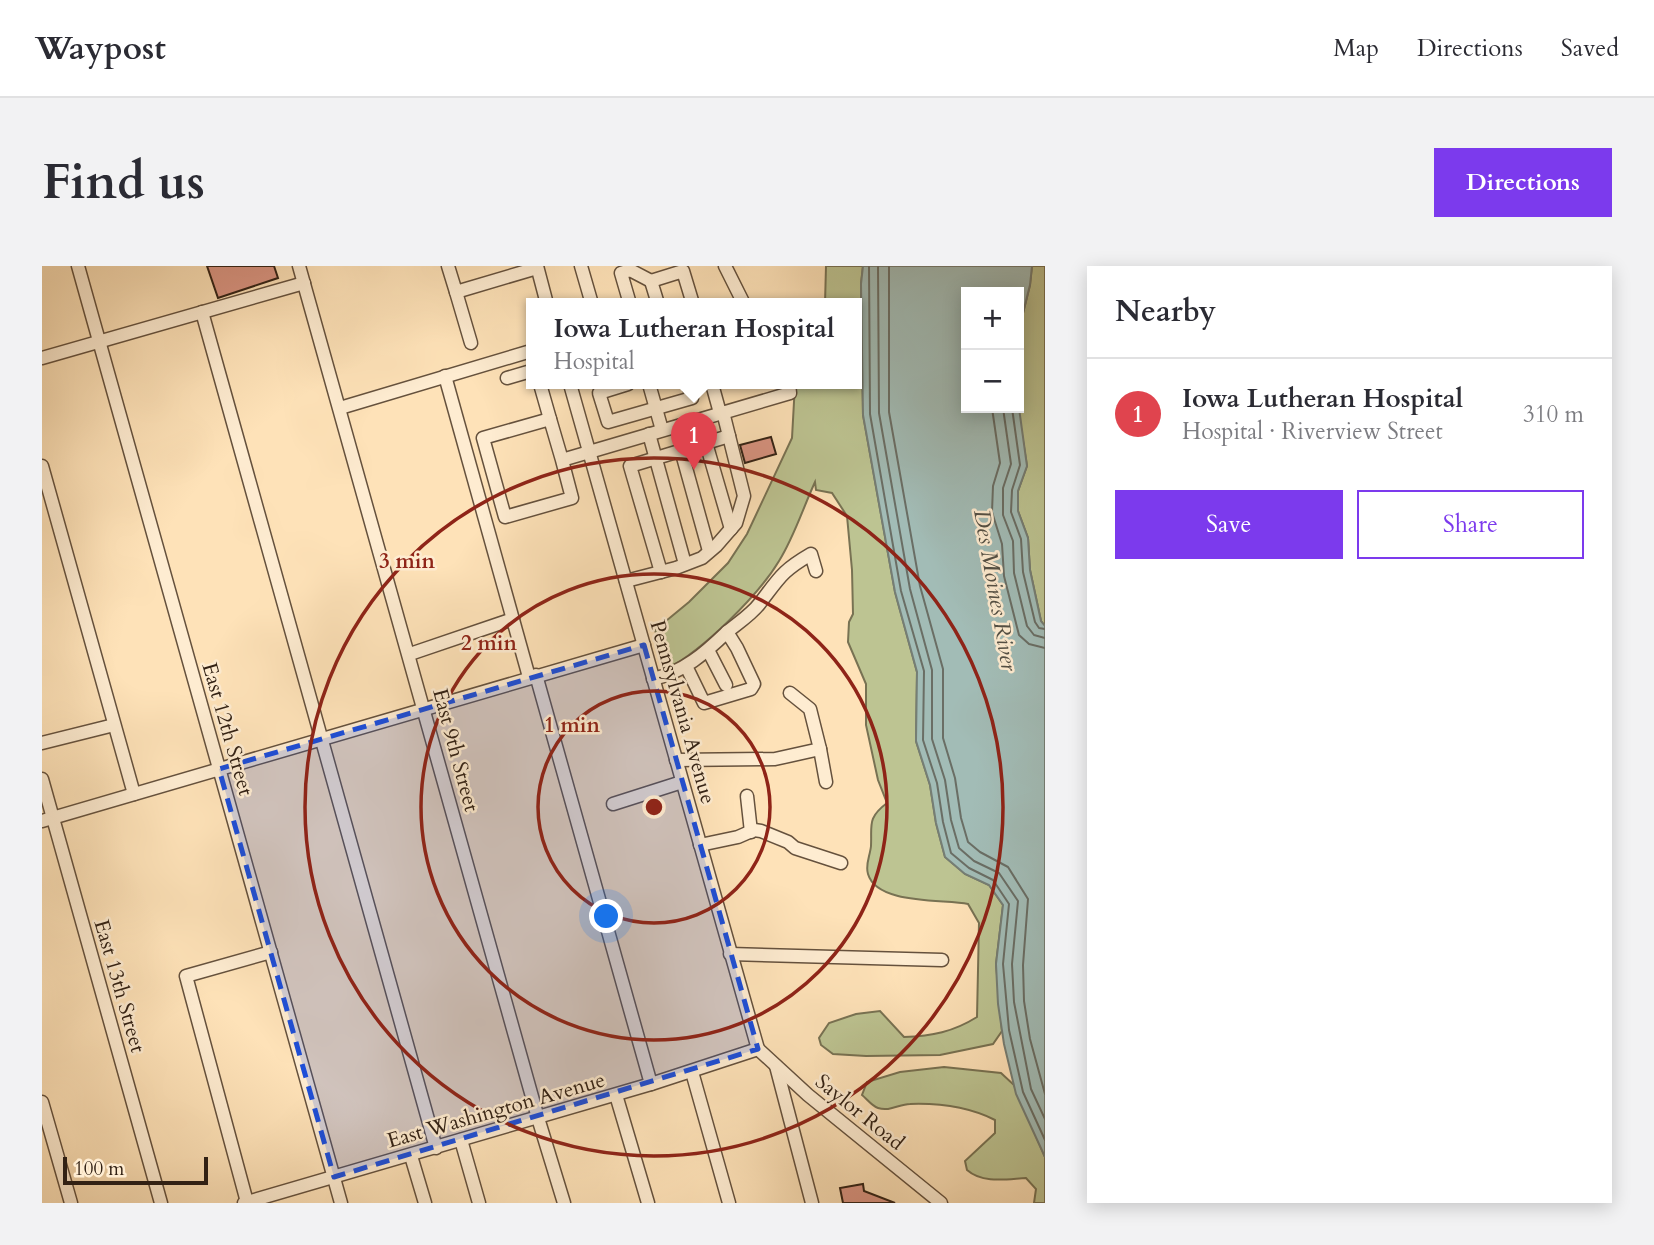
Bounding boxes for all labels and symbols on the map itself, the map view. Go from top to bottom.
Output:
pin: 1 [671,412,717,470]
water label: Des Moines River [966,507,1025,675]
text: 3 min [379,547,435,576]
street label: Pennsylvania Avenue [642,617,723,807]
text: 2 min [461,629,517,658]
street label: East 12th Street [195,659,260,799]
street label: East 9th Street [425,685,486,815]
text: 1 min [544,711,600,740]
centre of rings [642,795,666,819]
your location [589,899,623,933]
street label: East 13th Street [87,916,152,1056]
street label: East Washington Avenue [384,1065,608,1155]
street label: Saylor Road [809,1068,910,1157]
scale bar [63,1154,208,1186]

